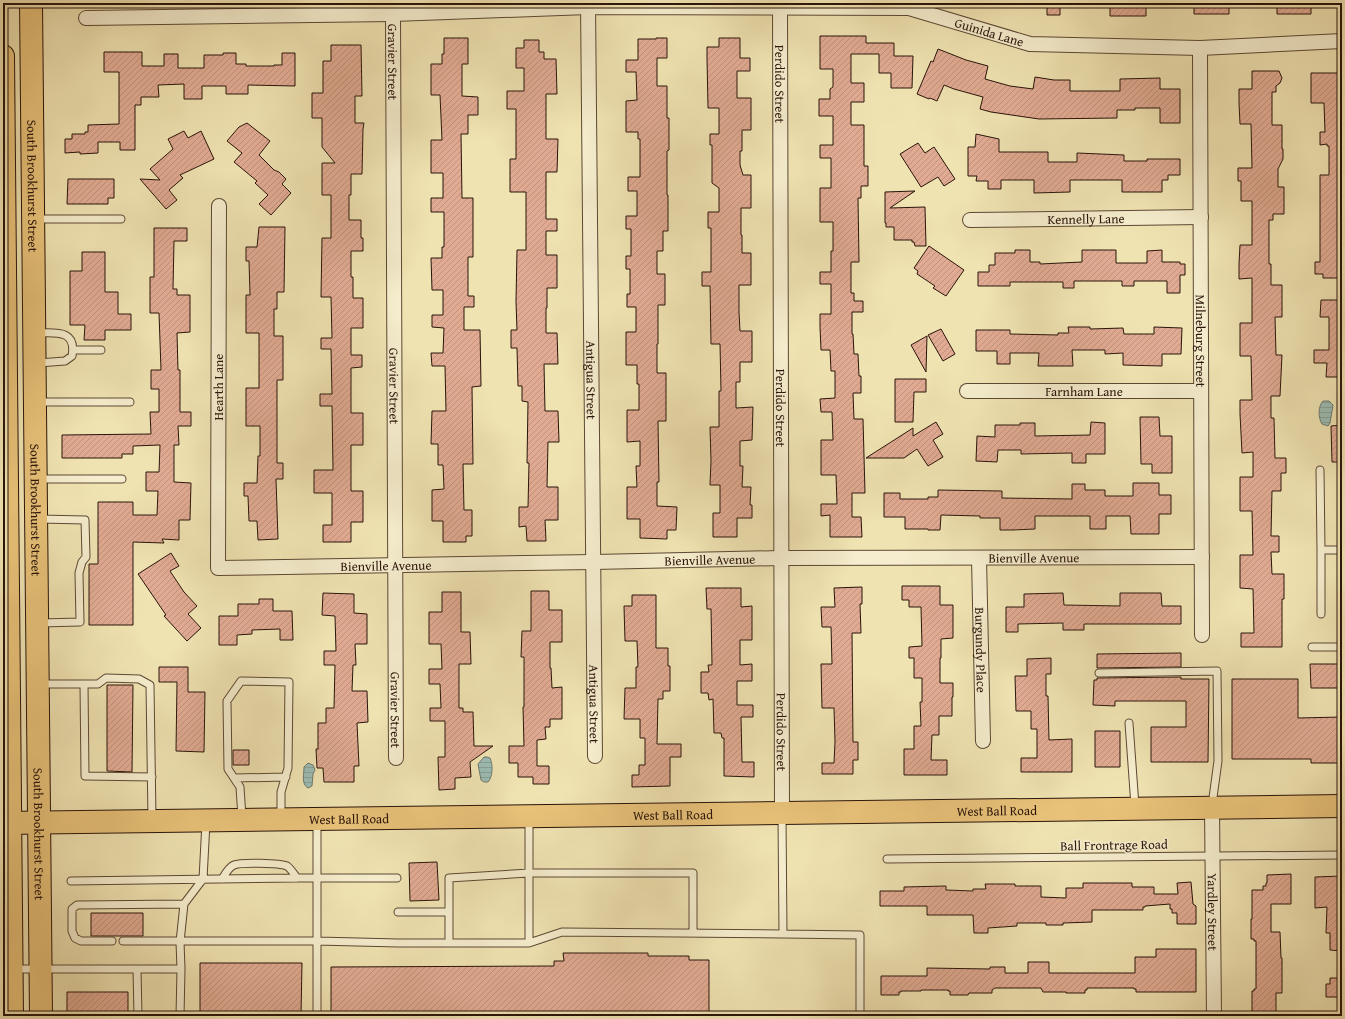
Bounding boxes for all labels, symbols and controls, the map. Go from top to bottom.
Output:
street label: Guinida Lane [953,13,1026,51]
street label: Gravier Street [384,24,403,101]
street label: Perdido Street [771,45,790,124]
street label: South Brookhurst Street [23,120,43,253]
street label: Kennelly Lane [1047,208,1125,228]
street label: Milneburg Street [1191,295,1211,388]
street label: Antigua Street [582,340,601,420]
street label: Gravier Street [385,348,404,425]
street label: Hearth Lane [209,354,228,420]
street label: Perdido Street [771,369,791,448]
street label: Farnham Lane [1045,382,1123,401]
street label: South Brookhurst Street [26,444,46,577]
street label: Bienville Avenue [988,548,1079,567]
street label: Bienville Avenue [664,549,756,570]
street label: Bienville Avenue [340,555,432,576]
street label: Burgundy Place [971,607,991,693]
street label: Antigua Street [585,664,604,744]
street label: Gravier Street [386,672,405,749]
street label: Perdido Street [772,693,791,772]
street label: South Brookhurst Street [29,768,49,901]
street label: West Ball Road [957,800,1037,820]
street label: West Ball Road [633,804,713,825]
street label: West Ball Road [309,809,389,829]
street label: Ball Frontrage Road [1060,835,1168,855]
street label: Yardley Street [1203,873,1223,951]

